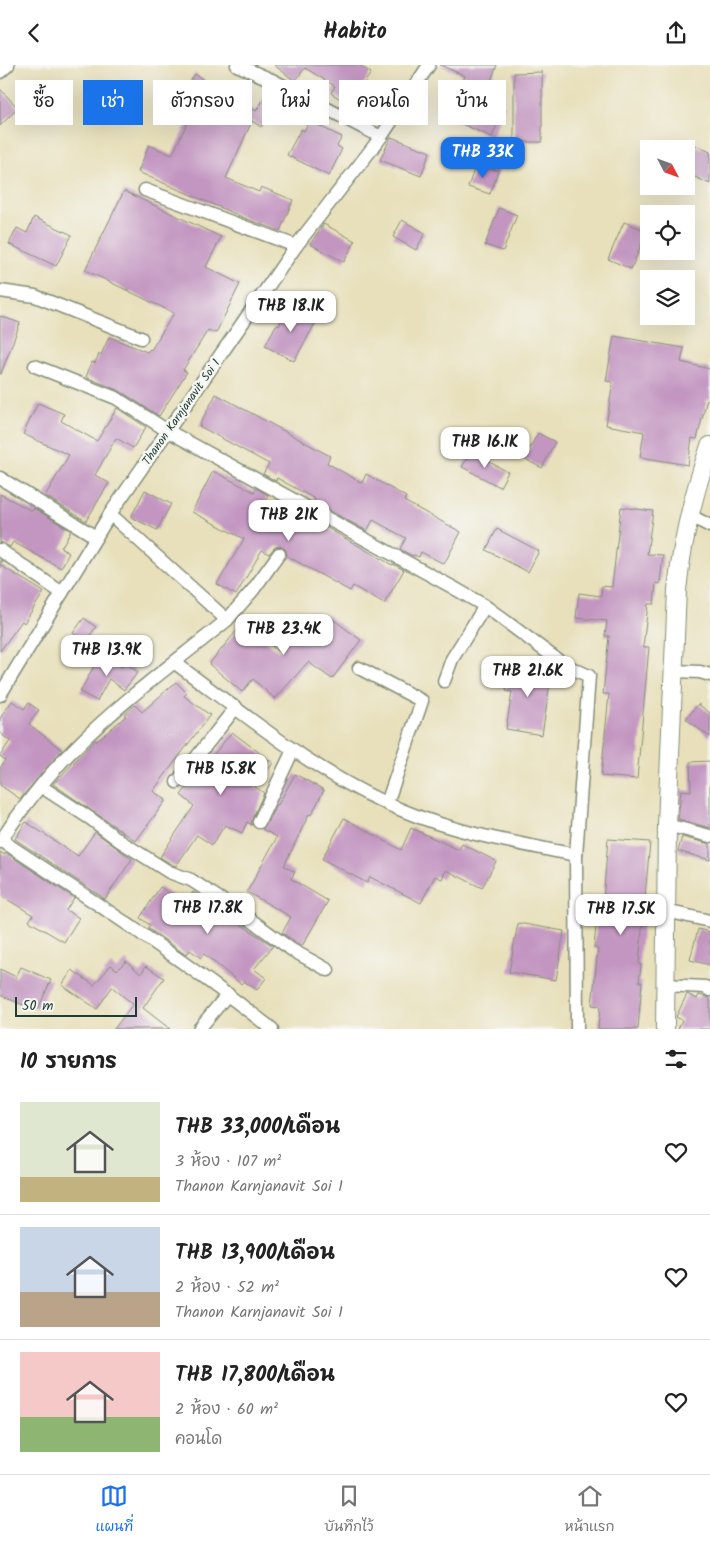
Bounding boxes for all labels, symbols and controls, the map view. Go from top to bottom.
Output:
text: Habito [323,15,387,50]
icon: back [20,19,48,47]
icon: share [662,19,690,47]
chip: ซื้อ [15,80,73,125]
chip: เช่า [83,80,143,125]
chip: ตัวกรอง [153,80,252,125]
chip: ใหม่ [262,80,329,125]
chip: คอนโด [339,80,428,125]
chip: บ้าน [438,80,506,125]
pin: THB 33K [437,137,529,179]
text: THB 33K [452,140,514,165]
north arrow [640,140,695,195]
map controls [640,140,695,325]
button: locate [640,205,695,260]
button: layers [640,270,695,325]
pin: THB 18.1K [234,291,348,333]
text: THB 18.1K [257,294,325,319]
street label: Thanon Karnjanavit Soi 1 [138,355,225,469]
pin: THB 16.1K [428,427,542,469]
text: THB 16.1K [451,430,519,455]
pin: THB 21K [243,499,335,542]
text: THB 21K [259,503,319,528]
pin: THB 23.4K [227,613,341,656]
text: THB 23.4K [246,617,322,642]
pin: THB 13.9K [50,635,164,677]
text: THB 13.9K [72,638,142,663]
pin: THB 21.6K [471,655,585,698]
text: THB 21.6K [492,659,564,684]
pin: THB 15.8K [164,753,278,796]
text: THB 15.8K [185,757,257,782]
pin: THB 17.8K [151,893,265,935]
pin: THB 17.5K [564,893,678,936]
text: THB 17.8K [173,896,243,921]
text: THB 17.5K [586,897,656,922]
scale bar [15,994,138,1017]
text: 50 m [22,995,53,1017]
icon: filters [662,1045,690,1073]
text: 10 รายการ [20,1046,117,1079]
text: THB 33,000/เดือน [175,1111,340,1144]
icon: home [60,1122,120,1182]
icon: heart [662,1138,690,1166]
text: 3 ห้อง · 107 m² [175,1149,281,1174]
text: Thanon Karnjanavit Soi 1 [175,1174,343,1199]
text: THB 13,900/เดือน [175,1237,335,1270]
icon: home [60,1247,120,1307]
icon: heart [662,1263,690,1291]
text: 2 ห้อง · 52 m² [175,1275,279,1300]
text: Thanon Karnjanavit Soi 1 [175,1300,343,1325]
text: THB 17,800/เดือน [175,1359,335,1392]
icon: home [60,1372,120,1432]
icon: heart [662,1388,690,1416]
text: 2 ห้อง · 60 m² [175,1397,278,1422]
text: คอนโด [175,1427,222,1452]
tab: แผนที่ [96,1482,133,1538]
tab: บันทึกไว้ [324,1482,374,1538]
tab: หน้าแรก [565,1482,614,1538]

